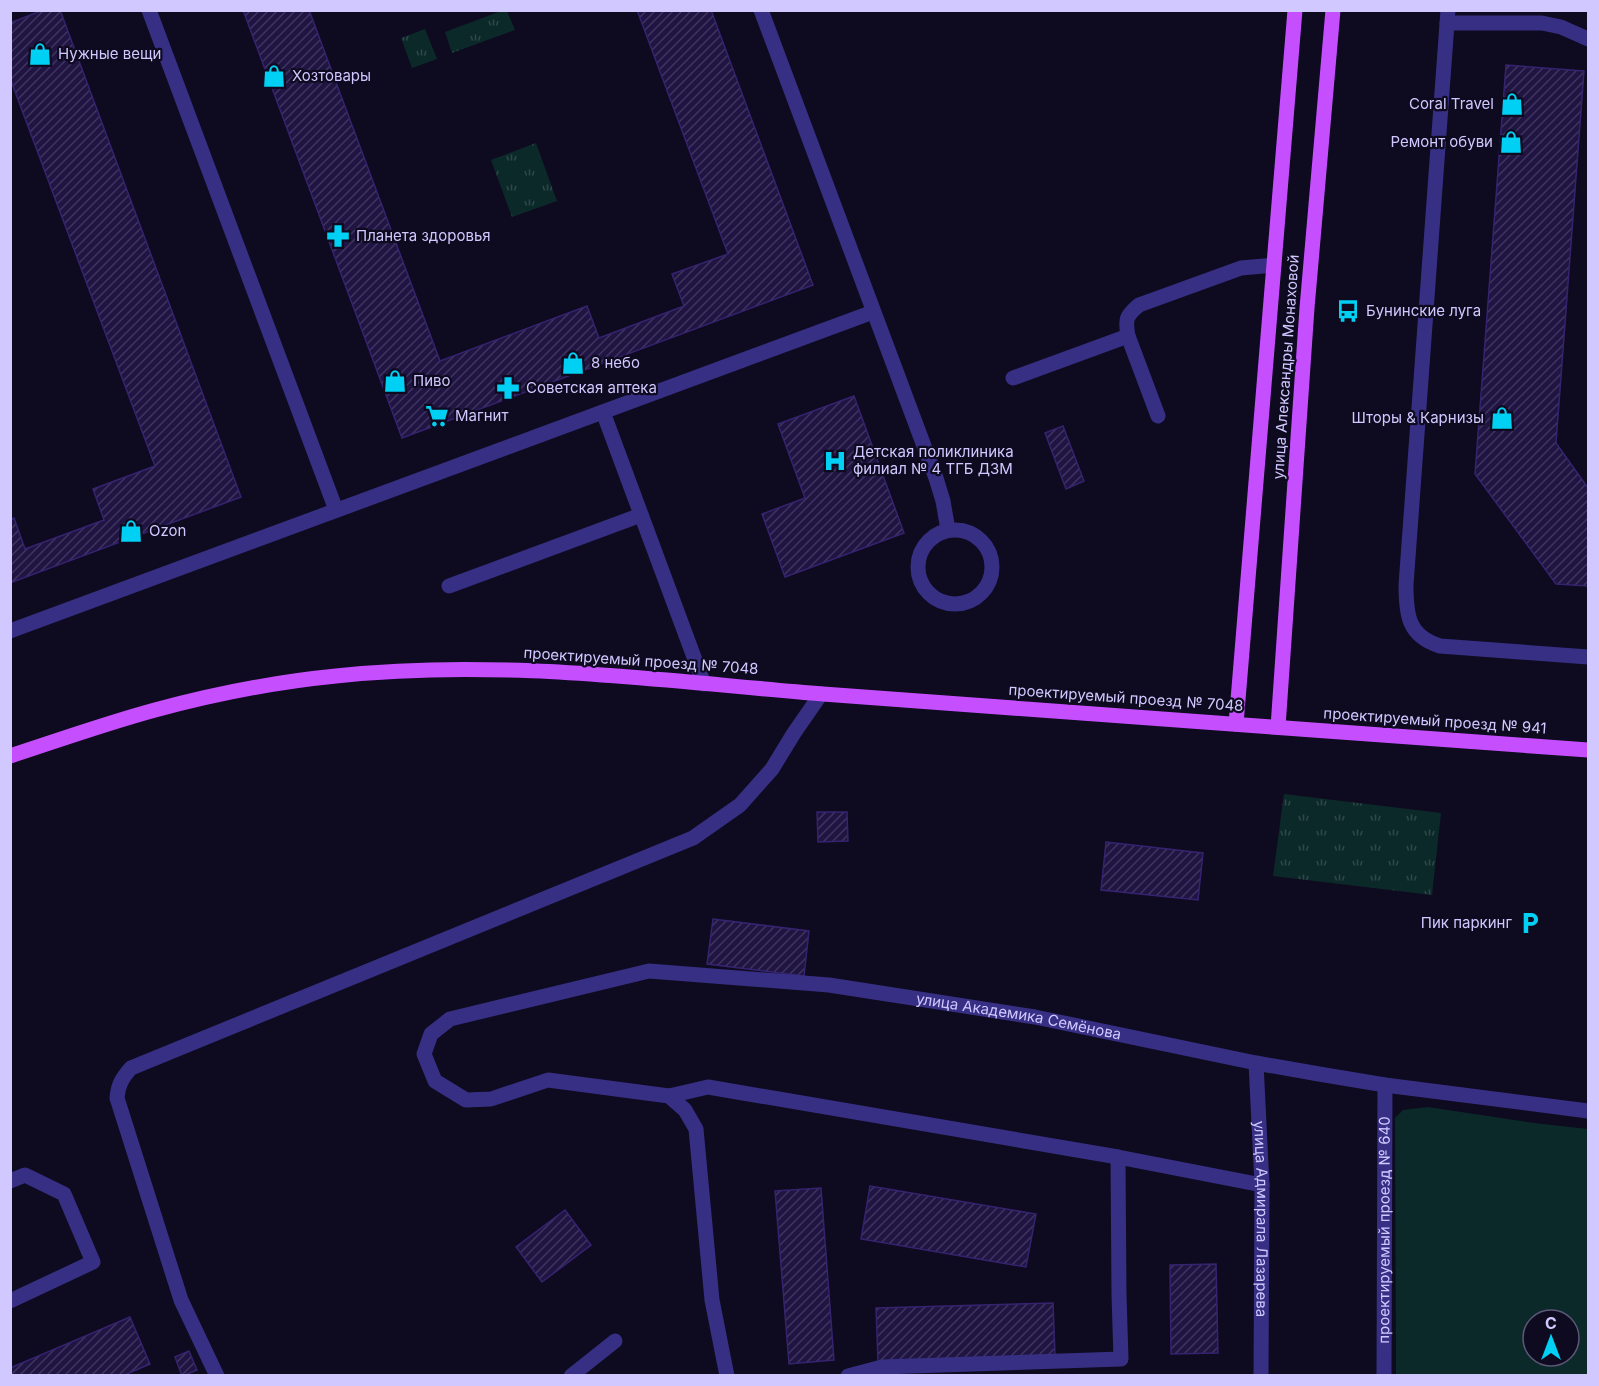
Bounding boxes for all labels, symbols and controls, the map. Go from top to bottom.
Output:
shop icon: Нужные вещи [27,41,53,67]
place label: Нужные вещи [58,44,161,63]
shop icon: Хозтовары [261,63,287,89]
place label: Хозтовары [292,66,371,85]
shop icon: Coral Travel [1499,91,1525,117]
place label: Coral Travel [1409,94,1494,113]
shop icon: Ремонт обуви [1498,129,1524,155]
place label: Ремонт обуви [1390,132,1493,151]
pharmacy icon: Планета здоровья [325,223,351,249]
place label: Планета здоровья [356,226,491,245]
street label: улица Александры Монаховой [1268,254,1303,480]
bus stop icon: Бунинские луга [1335,298,1361,324]
place label: Бунинские луга [1366,301,1481,320]
shop icon: 8 небо [560,350,586,376]
place label: 8 небо [591,353,640,372]
shop icon: Пиво [382,368,408,394]
place label: Пиво [413,371,451,390]
pharmacy icon: Советская аптека [495,375,521,401]
place label: Советская аптека [526,378,657,397]
supermarket icon: Магнит [424,403,450,429]
shop icon: Шторы & Карнизы [1489,405,1515,431]
place label: Магнит [455,406,508,425]
place label: Шторы & Карнизы [1351,408,1484,427]
place label: Детская поликлиника филиал № 4 ТГБ ДЗМ [853,442,1014,478]
hospital icon: Детская поликлиника филиал № 4 ТГБ ДЗМ [822,448,848,474]
shop icon: Ozon [118,518,144,544]
place label: Ozon [149,521,186,540]
street label: проектируемый проезд № 7048 [523,643,759,678]
street label: проектируемый проезд № 7048 [1008,680,1244,715]
street label: проектируемый проезд № 941 [1323,703,1547,738]
parking icon: Пик паркинг [1517,910,1543,936]
place label: Пик паркинг [1421,913,1512,932]
street label: улица Академика Семёнова [915,989,1123,1044]
street label: проектируемый проезд № 640 [1374,1116,1394,1344]
street label: улица Адмирала Лазарева [1250,1120,1272,1317]
north arrow [1521,1308,1581,1368]
text: С [1545,1313,1557,1333]

